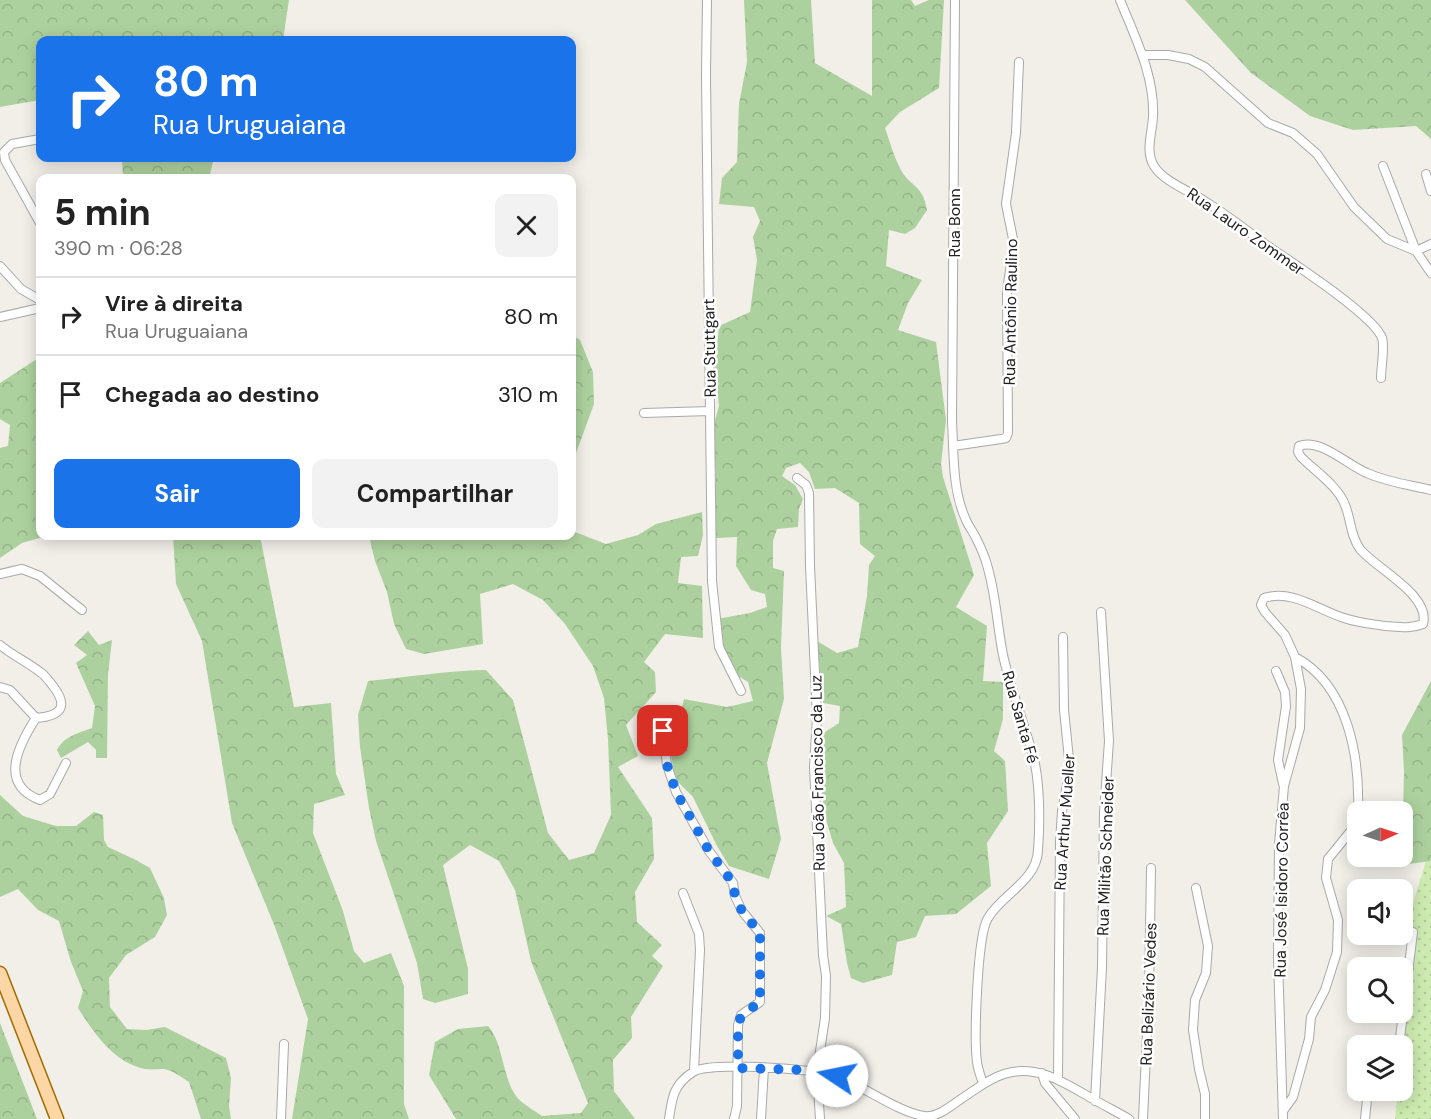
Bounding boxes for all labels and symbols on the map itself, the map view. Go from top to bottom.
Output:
street label: Rua Lauro Zommer [1183,183,1309,280]
street label: Rua Bonn [944,188,965,258]
street label: Rua Antônio Raulino [999,238,1022,386]
street label: Rua Stuttgart [698,298,721,398]
street label: Rua Santa Fé [997,668,1044,766]
street label: Rua João Francisco da Luz [805,675,830,871]
pin [637,705,688,756]
street label: Rua Arthur Mueller [1049,753,1080,891]
street label: Rua Militão Schneider [1092,776,1119,936]
north arrow [1347,801,1413,867]
street label: Rua José Isidoro Corrêa [1269,802,1294,978]
street label: Rua Belizário Vedes [1136,922,1161,1066]
position arrow [805,1044,869,1108]

